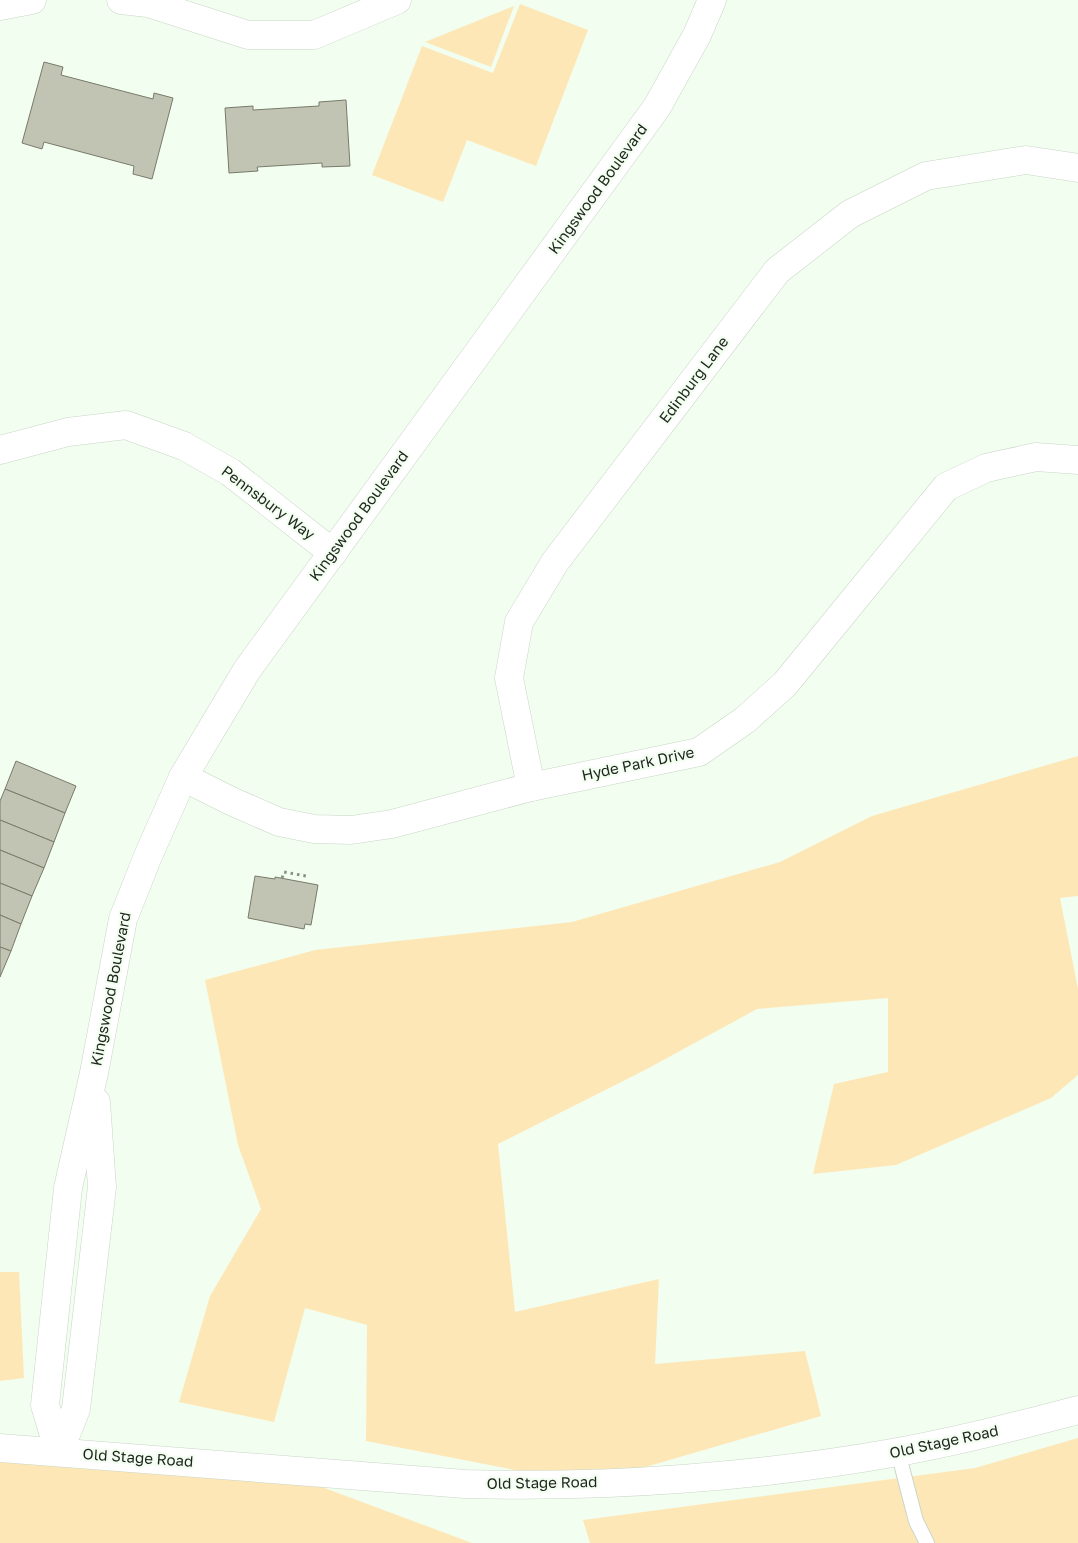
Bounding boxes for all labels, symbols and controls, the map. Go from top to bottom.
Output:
street label: Kingswood Boulevard [544,120,650,257]
street label: Edinburg Lane [655,332,732,426]
street label: Kingswood Boulevard [305,447,411,584]
street label: Pennsbury Way [218,461,319,543]
street label: Hyde Park Drive [580,742,696,784]
street label: Kingswood Boulevard [86,910,134,1067]
street label: Old Stage Road [888,1421,1000,1461]
street label: Old Stage Road [82,1444,194,1470]
street label: Old Stage Road [486,1472,598,1492]

